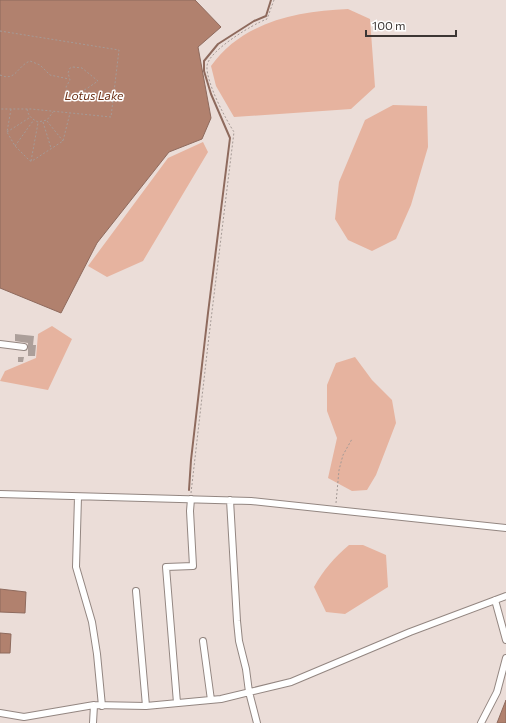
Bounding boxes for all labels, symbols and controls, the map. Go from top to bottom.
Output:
scale bar [366,12,456,38]
text: 100 m [372,18,406,32]
water label: Lotus Lake [65,88,124,102]

